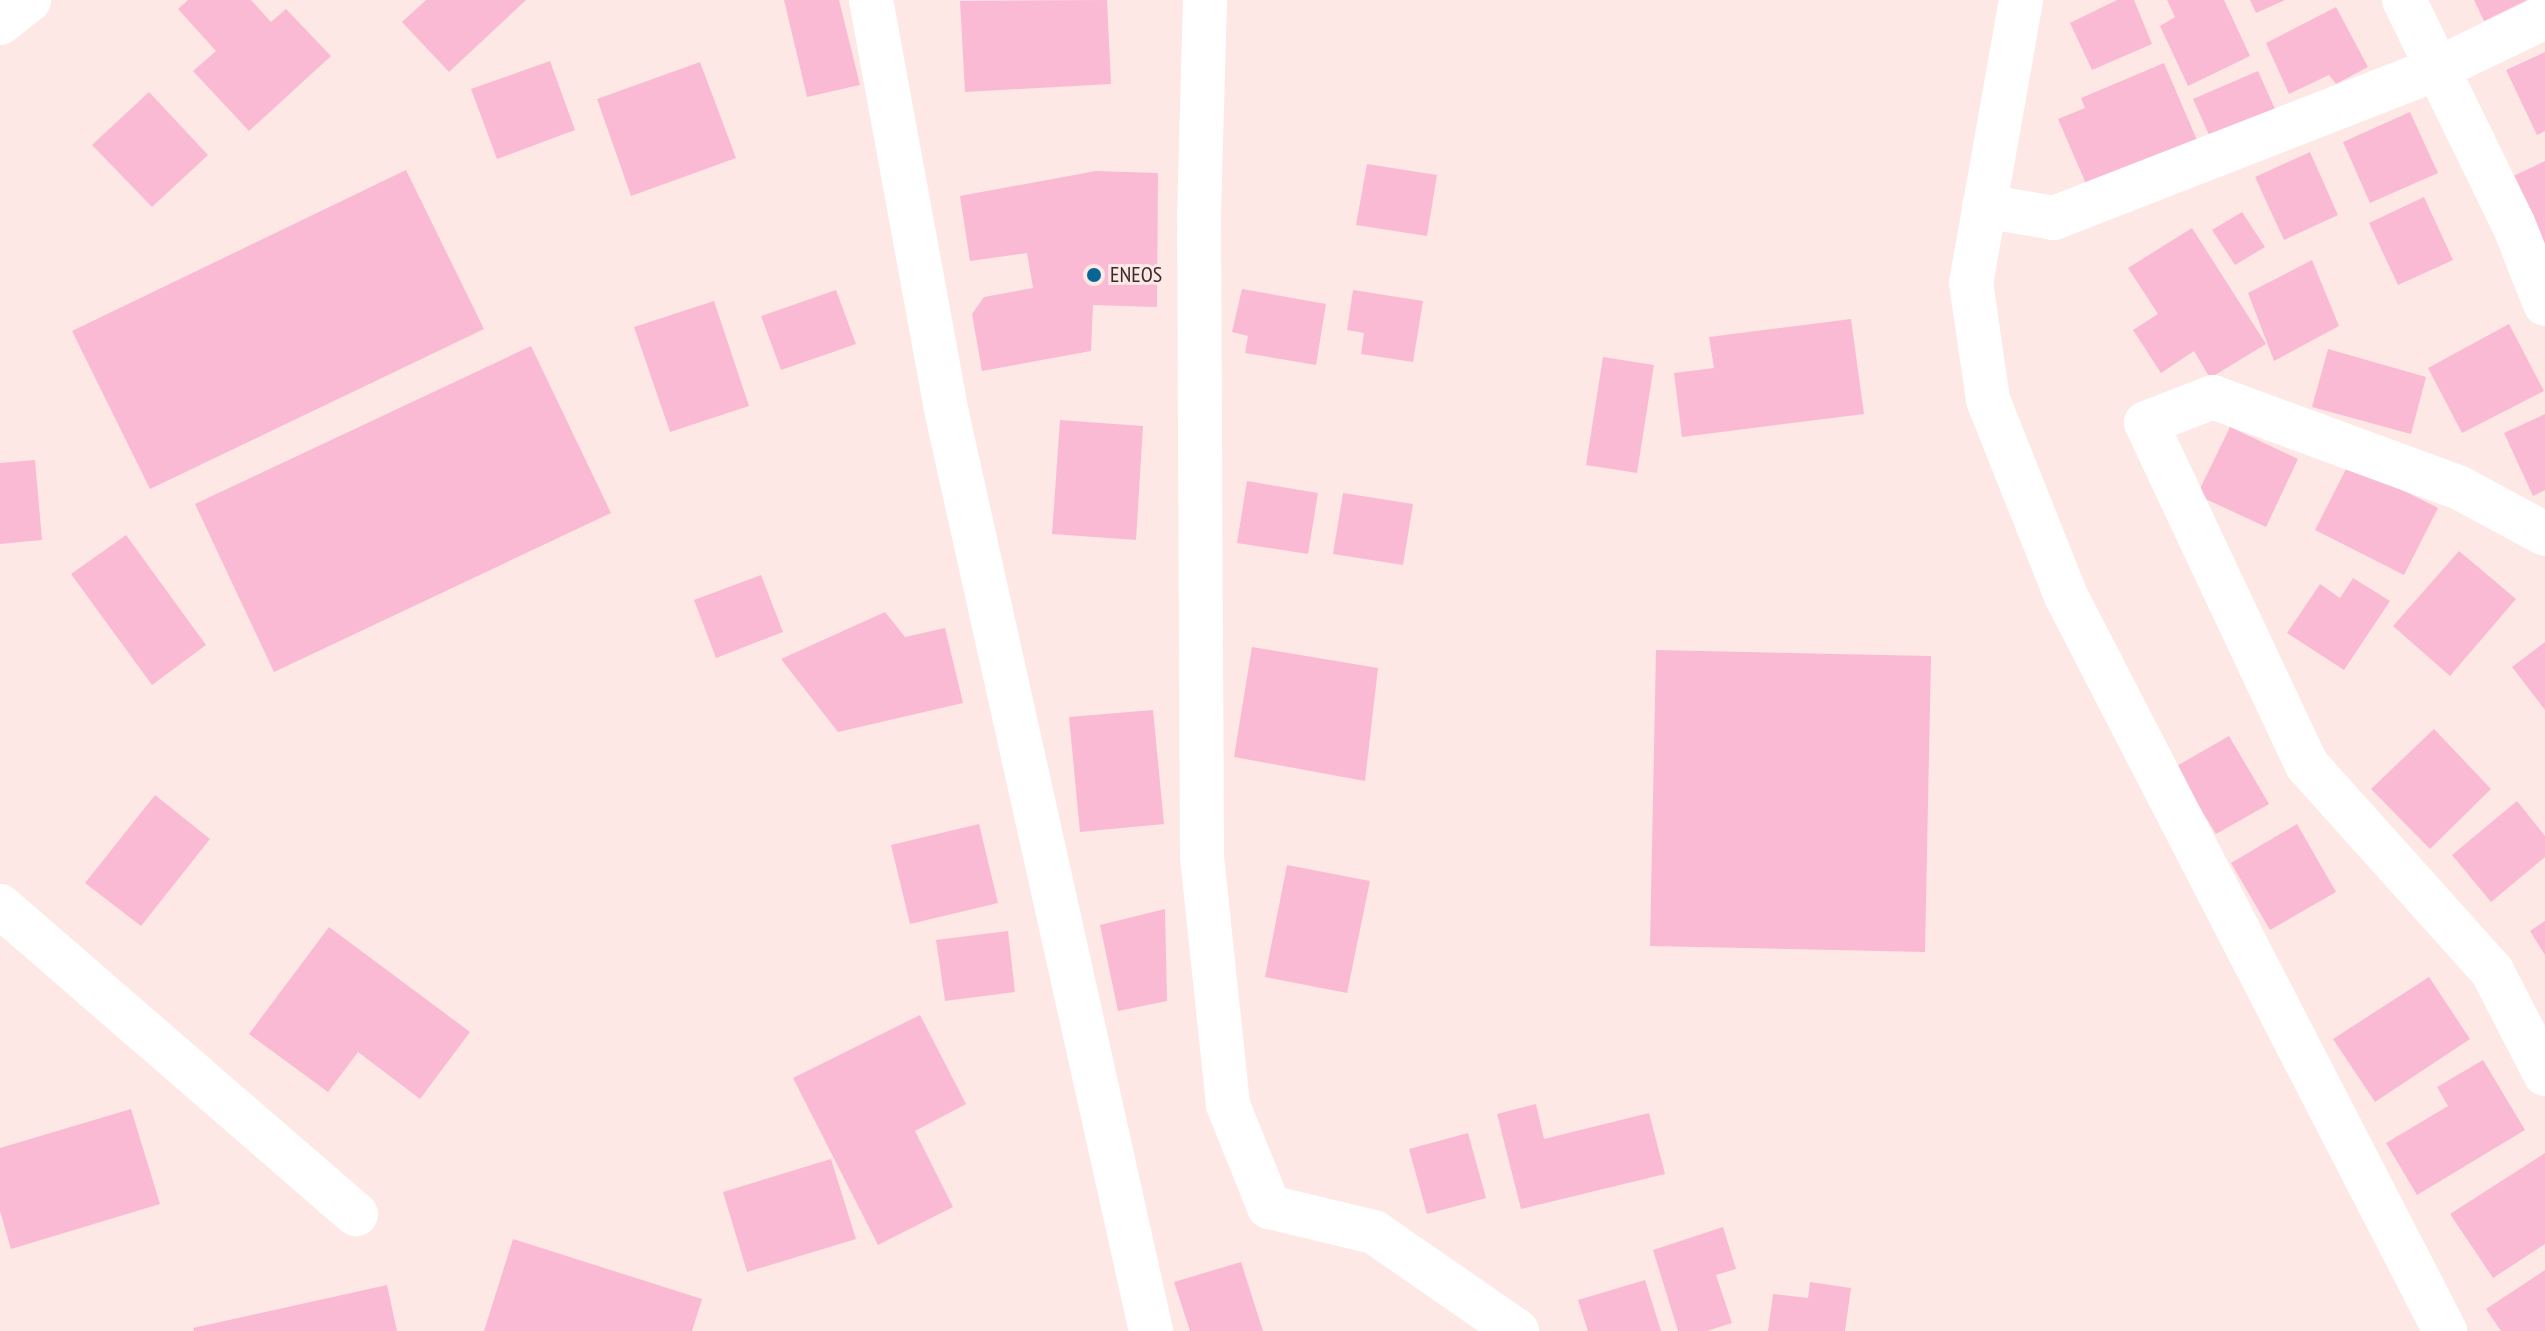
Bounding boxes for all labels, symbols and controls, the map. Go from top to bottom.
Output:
place label: ENEOS [1110,262,1162,288]
marker: ENEOS [1085,266,1103,284]

